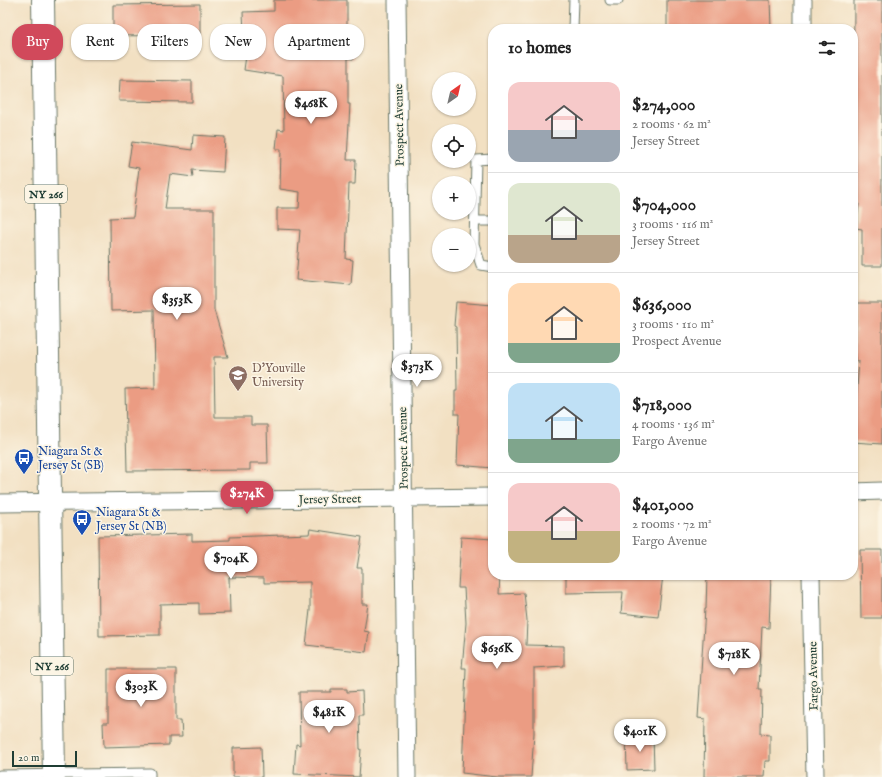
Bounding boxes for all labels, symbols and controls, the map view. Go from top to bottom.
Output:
chip: Buy [12,24,63,60]
chip: Rent [71,24,129,60]
chip: Filters [137,24,202,60]
chip: New [210,24,266,60]
chip: Apartment [274,24,364,60]
icon: filters [816,37,838,59]
text: 10 homes [508,38,571,59]
north arrow [432,72,476,116]
map controls [432,72,476,272]
street label: Prospect Avenue [391,83,409,166]
pin: $468K [283,91,339,125]
text: $468K [294,95,328,112]
text: $274,000 [632,95,695,116]
icon: home [540,98,588,146]
text: 2 rooms · 62 m² [632,116,711,133]
button: locate [432,124,476,168]
text: Jersey Street [632,133,700,150]
button: + [432,176,476,220]
road number: NY 266 [25,185,67,203]
text: $704,000 [632,195,696,216]
icon: home [540,199,588,247]
text: 3 rooms · 116 m² [632,216,713,233]
button: − [432,228,476,272]
text: Jersey Street [632,233,700,250]
pin: $353K [149,287,205,321]
text: $353K [161,291,193,308]
text: $636,000 [632,295,692,316]
icon: home [540,299,588,347]
text: 3 rooms · 110 m² [632,316,714,333]
text: Prospect Avenue [632,333,721,350]
pin: $373K [389,354,445,388]
text: $373K [401,358,433,375]
place label: D'Youville University [252,361,306,390]
school or university icon: D'Youville University [227,364,249,392]
text: $718,000 [632,395,692,416]
icon: home [540,399,588,447]
street label: Prospect Avenue [395,406,413,489]
text: 4 rooms · 136 m² [632,416,715,433]
text: Fargo Avenue [632,433,707,450]
place label: Niagara St & Jersey St (SB) [36,444,104,474]
bus stop icon: Niagara St & Jersey St (SB) [13,447,35,475]
pin: $274K [219,481,275,515]
text: $274K [230,485,264,502]
street label: Jersey Street [297,491,361,509]
text: $401,000 [632,495,694,516]
icon: home [540,499,588,547]
place label: Niagara St & Jersey St (NB) [94,505,166,535]
bus stop icon: Niagara St & Jersey St (NB) [71,508,93,536]
text: 2 rooms · 72 m² [632,516,712,533]
text: Fargo Avenue [632,533,707,550]
pin: $704K [203,546,259,580]
text: $704K [213,550,249,567]
pin: $636K [469,636,525,670]
text: $636K [481,640,513,657]
street label: Fargo Avenue [805,641,822,711]
pin: $718K [706,642,762,676]
text: $718K [718,646,750,663]
road number: NY 266 [31,657,73,675]
pin: $303K [113,674,169,708]
text: $303K [125,678,157,695]
pin: $481K [301,700,357,734]
text: $481K [313,704,345,721]
pin: $401K [612,719,668,753]
text: $401K [623,723,657,740]
scale bar [12,749,77,768]
text: 20 m [18,751,39,765]

